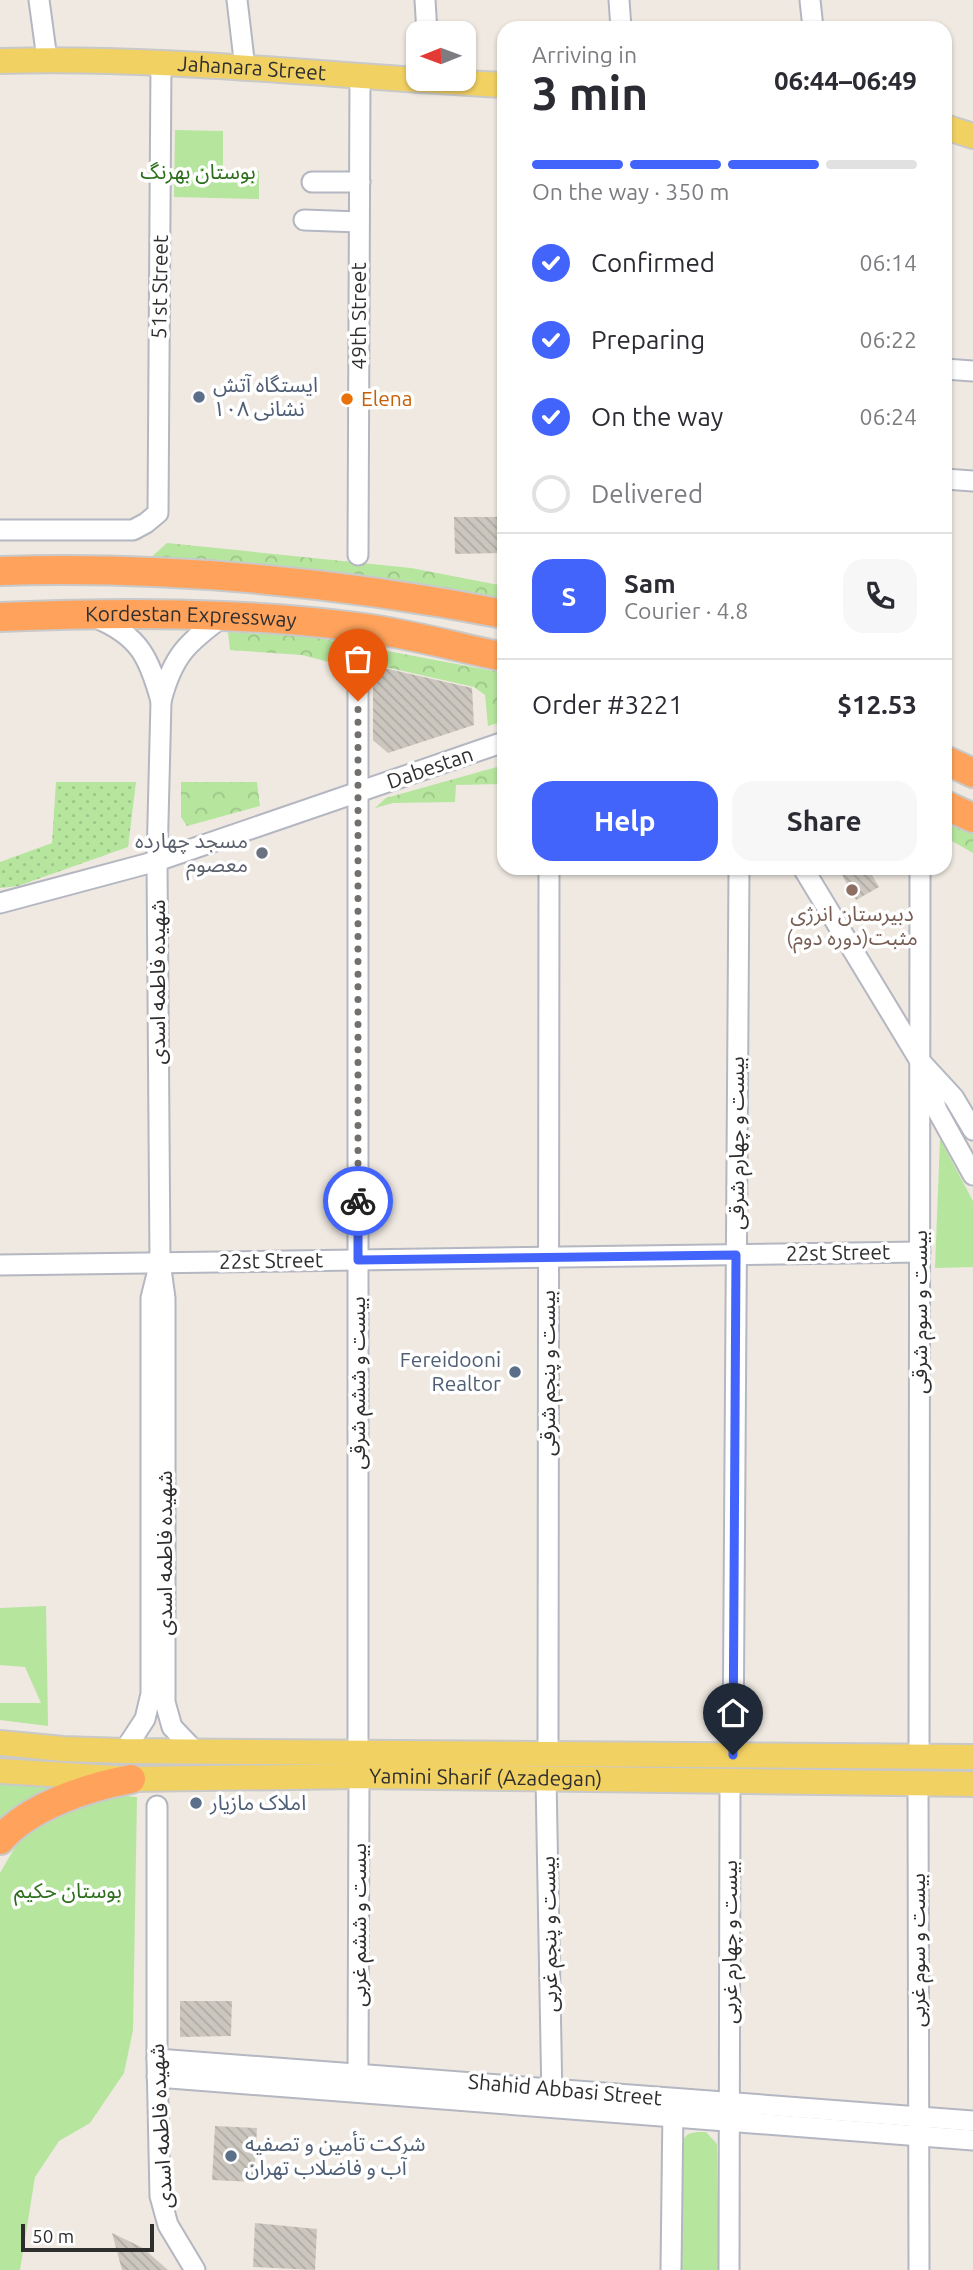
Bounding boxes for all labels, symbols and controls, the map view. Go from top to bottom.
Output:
north arrow [406,21,476,91]
map controls [406,21,476,91]
text: Arriving in [532,42,637,67]
street label: Jahanara Street [177,51,327,84]
text: 06:44–06:49 [774,66,917,95]
text: 3 min [532,67,648,119]
park label: بوستان بهرنگ [140,159,256,184]
text: On the way · 350 m [532,179,729,204]
street label: 51st Street [146,235,172,339]
icon: check [532,244,570,282]
text: Confirmed [591,248,715,277]
text: 06:14 [859,250,917,275]
street label: 49th Street [346,262,370,370]
icon: check [532,321,570,359]
text: Preparing [591,325,705,354]
text: 06:22 [859,327,917,352]
place label: ایستگاه آتش نشانی ۱۰۸ [213,372,318,421]
place label: Elena [361,386,413,410]
marker: ایستگاه آتش نشانی ۱۰۸ [191,389,207,405]
marker: Elena [339,391,355,407]
icon: check [532,398,570,436]
text: On the way [591,402,723,431]
text: 06:24 [859,404,917,429]
text: Delivered [591,479,703,508]
button: phone [843,559,917,633]
text: Sam [624,569,676,598]
text: S [562,582,576,611]
text: Courier · 4.8 [624,598,748,623]
street label: Kordestan Expressway [85,601,298,632]
pin [328,629,388,701]
icon: bag [339,640,377,678]
text: Order #3221 [532,690,683,719]
text: $12.53 [837,690,917,719]
street label: Dabestan [383,741,476,793]
button: Help [532,781,718,861]
button: Share [732,781,917,861]
place label: مسجد چهارده معصوم [135,828,248,881]
marker: مسجد چهارده معصوم [254,845,270,861]
marker: دبیرستان انرژی مثبت(دوره دوم) [844,882,860,898]
street label: شهیده فاطمه اسدی [145,900,170,1064]
place label: دبیرستان انرژی مثبت(دوره دوم) [786,901,918,954]
street label: بیست و چهارم شرقی [724,1056,753,1230]
courier [323,1166,393,1236]
icon: bike [339,1182,377,1220]
street label: بیست و سوم شرقی [907,1230,936,1394]
street label: 22st Street [786,1239,890,1265]
street label: 22st Street [219,1247,323,1273]
street label: بیست و پنجم شرقی [535,1290,563,1456]
street label: بیست و ششم شرقی [345,1296,373,1470]
place label: Fereidooni Realtor [400,1347,501,1395]
marker: Fereidooni Realtor [507,1364,523,1380]
street label: شهیده فاطمه اسدی [152,1471,177,1635]
pin [703,1683,763,1755]
icon: home [714,1694,752,1732]
street label: Yamini Sharif (Azadegan) [369,1763,602,1790]
place label: املاک مازیار [209,1790,306,1815]
marker: املاک مازیار [188,1795,204,1811]
street label: بیست و ششم غربی [346,1843,374,2007]
street label: بیست و پنجم غربی [535,1856,565,2012]
street label: بیست و چهارم غربی [717,1860,746,2024]
street label: بیست و سوم غربی [905,1873,934,2027]
park label: بوستان حکیم [14,1878,122,1906]
street label: شهیده فاطمه اسدی [144,2043,177,2209]
street label: Shahid Abbasi Street [467,2069,663,2109]
place label: شركت تأمين و تصفيه آب و فاضلاب تهران [245,2131,426,2180]
marker: شركت تأمين و تصفيه آب و فاضلاب تهران [223,2148,239,2164]
scale bar [21,2221,154,2253]
text: 50 m [32,2225,74,2247]

